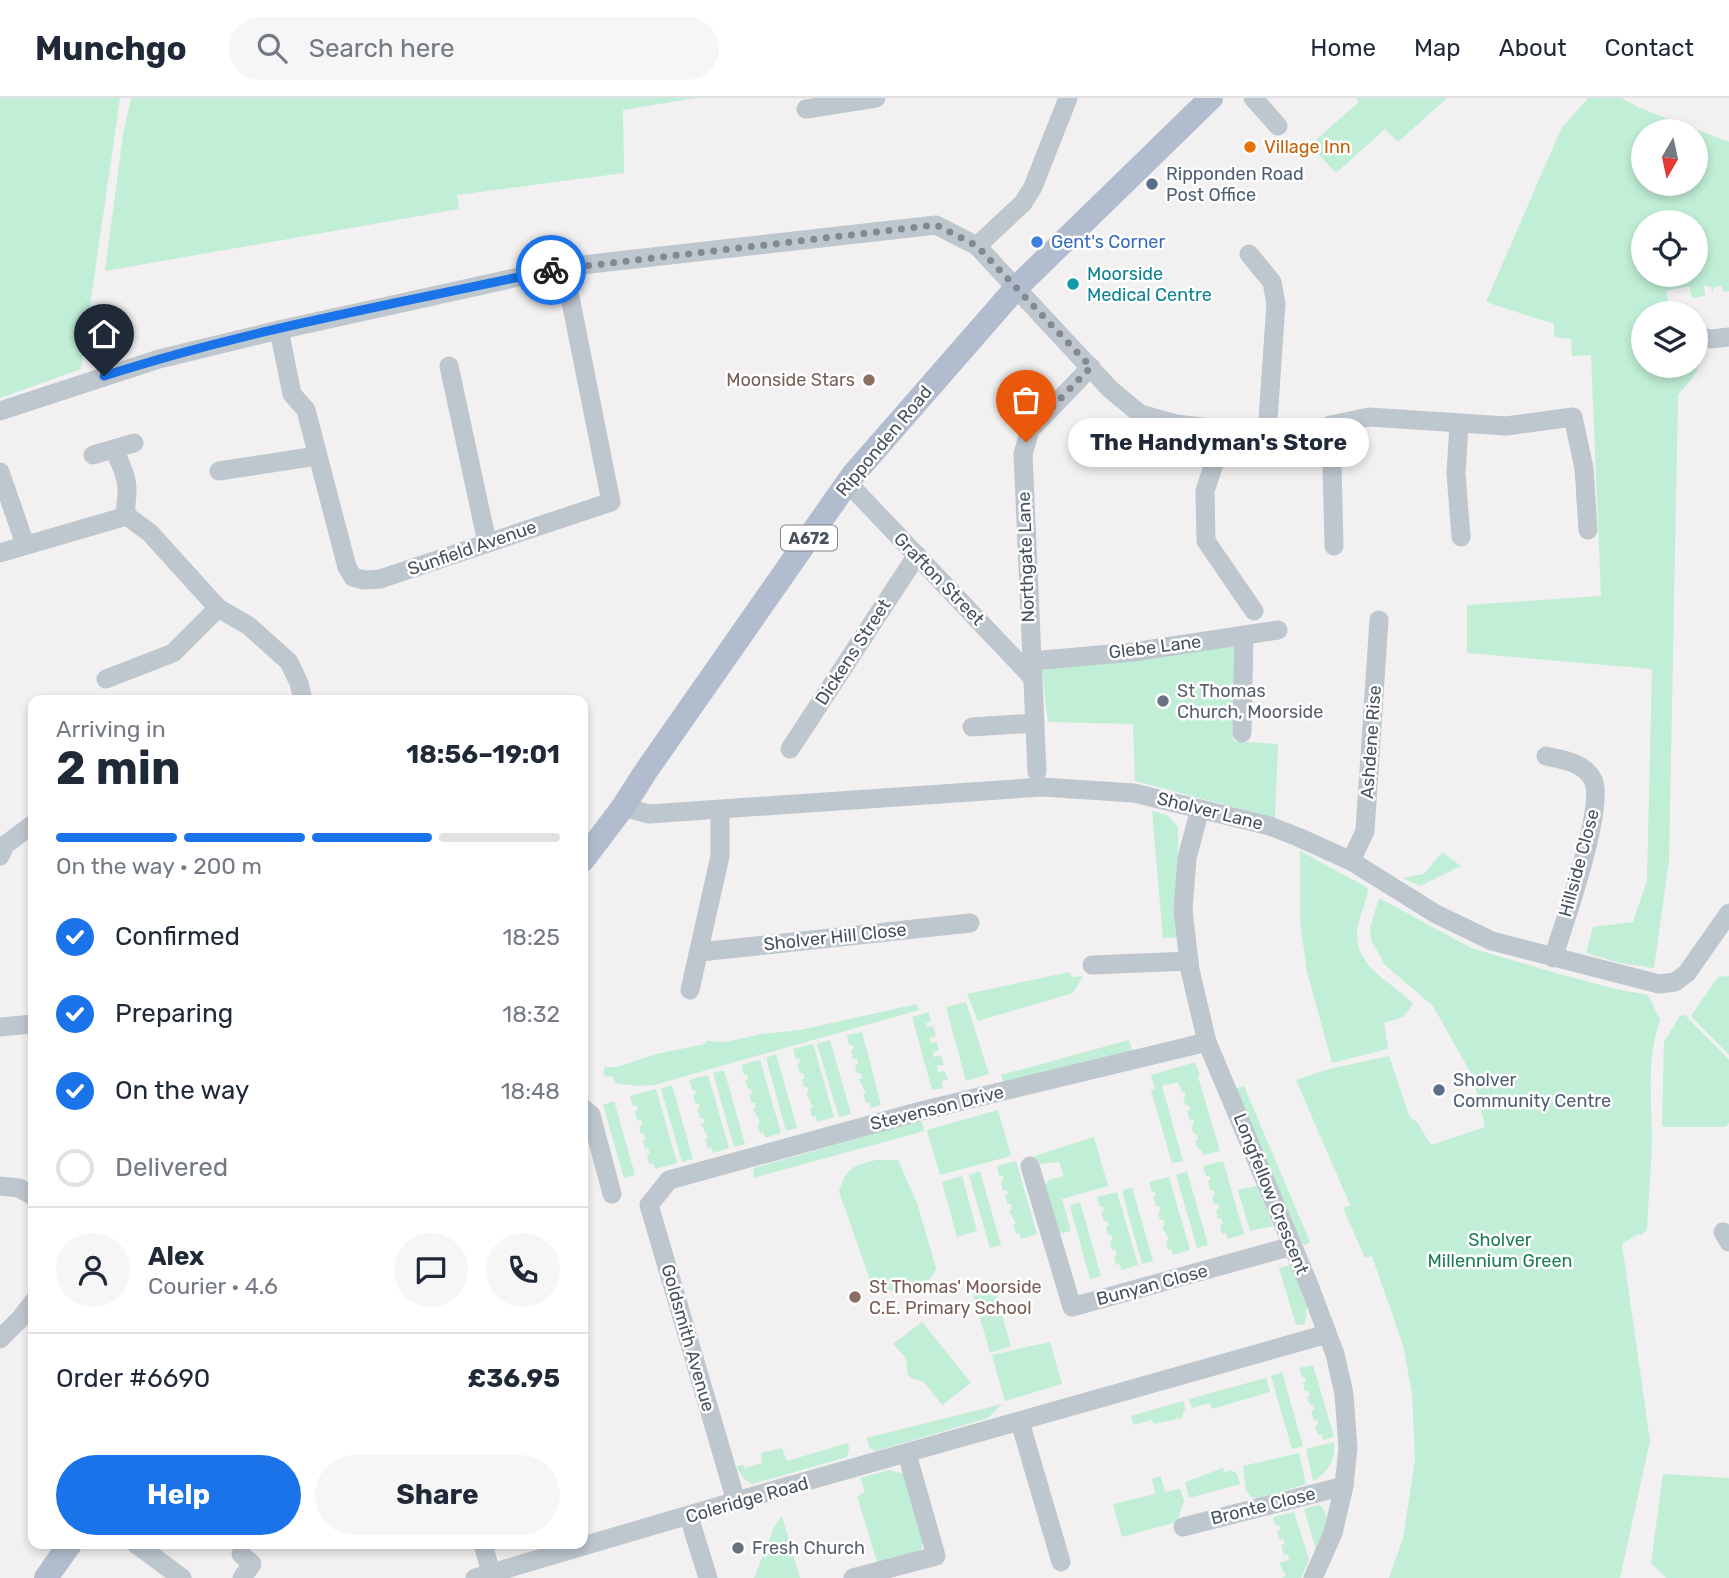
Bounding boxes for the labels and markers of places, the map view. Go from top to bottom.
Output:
place label: Village Inn [1264,136,1351,158]
marker: Village Inn [1242,139,1258,155]
place label: Ripponden Road Post Office [1166,163,1304,206]
marker: Ripponden Road Post Office [1144,176,1160,192]
place label: Gent's Corner [1051,231,1165,253]
marker: Gent's Corner [1029,234,1045,250]
place label: Moorside Medical Centre [1087,263,1212,306]
marker: Moorside Medical Centre [1065,276,1081,292]
pin [74,304,134,376]
place label: Moonside Stars [726,369,855,391]
pin [996,370,1056,442]
marker: Moonside Stars [861,372,877,388]
callout: The Handyman's Store [1068,418,1369,466]
place label: St Thomas Church, Moorside [1177,680,1323,723]
marker: St Thomas Church, Moorside [1155,693,1171,709]
place label: Sholver Community Centre [1453,1069,1611,1112]
marker: Sholver Community Centre [1431,1082,1447,1098]
place label: St Thomas' Moorside C.E. Primary School [869,1276,1042,1319]
marker: St Thomas' Moorside C.E. Primary School [847,1289,863,1305]
place label: Fresh Church [752,1537,865,1559]
marker: Fresh Church [730,1540,746,1556]

